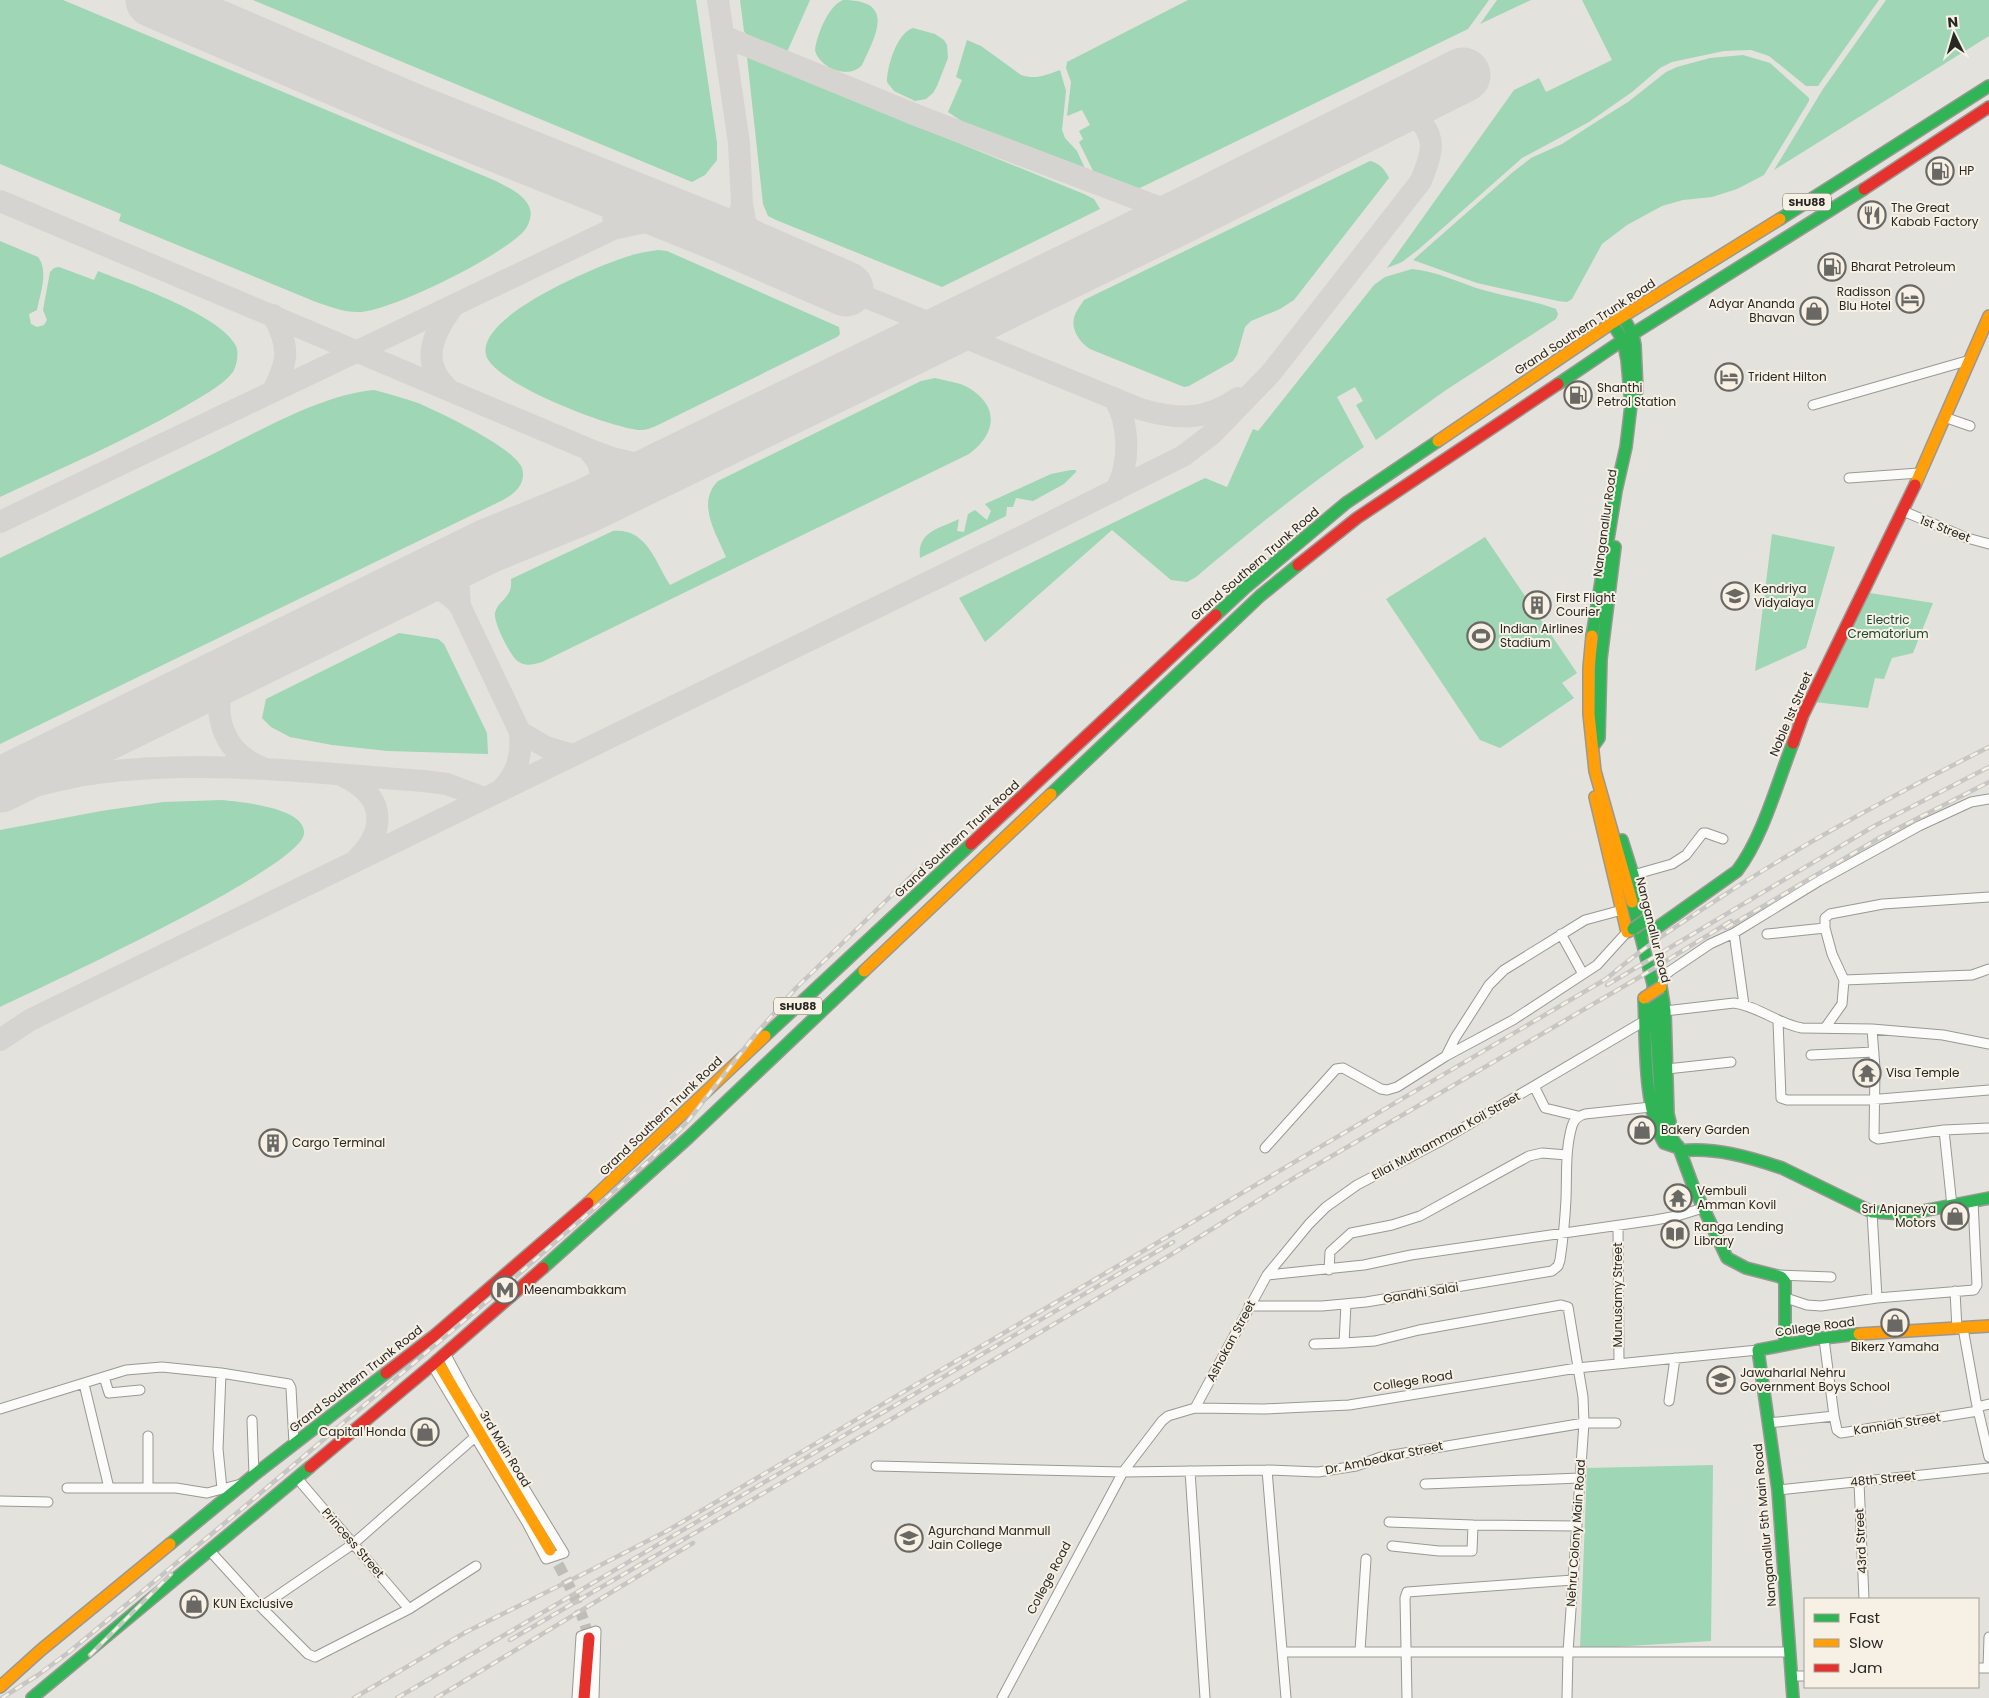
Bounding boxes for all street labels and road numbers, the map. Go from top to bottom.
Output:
road number: SHU88 [1783,193,1831,210]
street label: Grand Southern Trunk Road [1511,274,1659,379]
street label: Nanganallur Road [1589,468,1620,578]
street label: Grand Southern Trunk Road [1187,503,1323,624]
street label: 1st Street [1917,511,1973,546]
street label: Noble 1st Street [1765,669,1816,759]
street label: Grand Southern Trunk Road [890,776,1023,901]
street label: Nanganallur Road [1632,875,1675,985]
road number: SHU88 [774,998,822,1014]
street label: Grand Southern Trunk Road [595,1052,726,1179]
street label: Ellai Muthamman Koil Street [1368,1088,1523,1184]
street label: Munusamy Street [1609,1242,1626,1348]
street label: Gandhi Salai [1382,1278,1460,1307]
street label: Ashokan Street [1202,1297,1259,1385]
street label: College Road [1774,1313,1856,1341]
street label: Grand Southern Trunk Road [285,1321,426,1436]
street label: College Road [1372,1366,1454,1395]
street label: 3rd Main Road [476,1407,535,1490]
street label: Kanniah Street [1852,1408,1942,1439]
street label: Dr. Ambedkar Street [1323,1437,1444,1478]
street label: Nanganallur 5th Main Road [1749,1443,1780,1607]
street label: Nehru Colony Main Road [1562,1459,1589,1607]
street label: 48th Street [1849,1467,1916,1490]
street label: Princess Street [318,1504,389,1581]
street label: 43rd Street [1850,1508,1871,1574]
street label: College Road [1022,1538,1075,1617]

